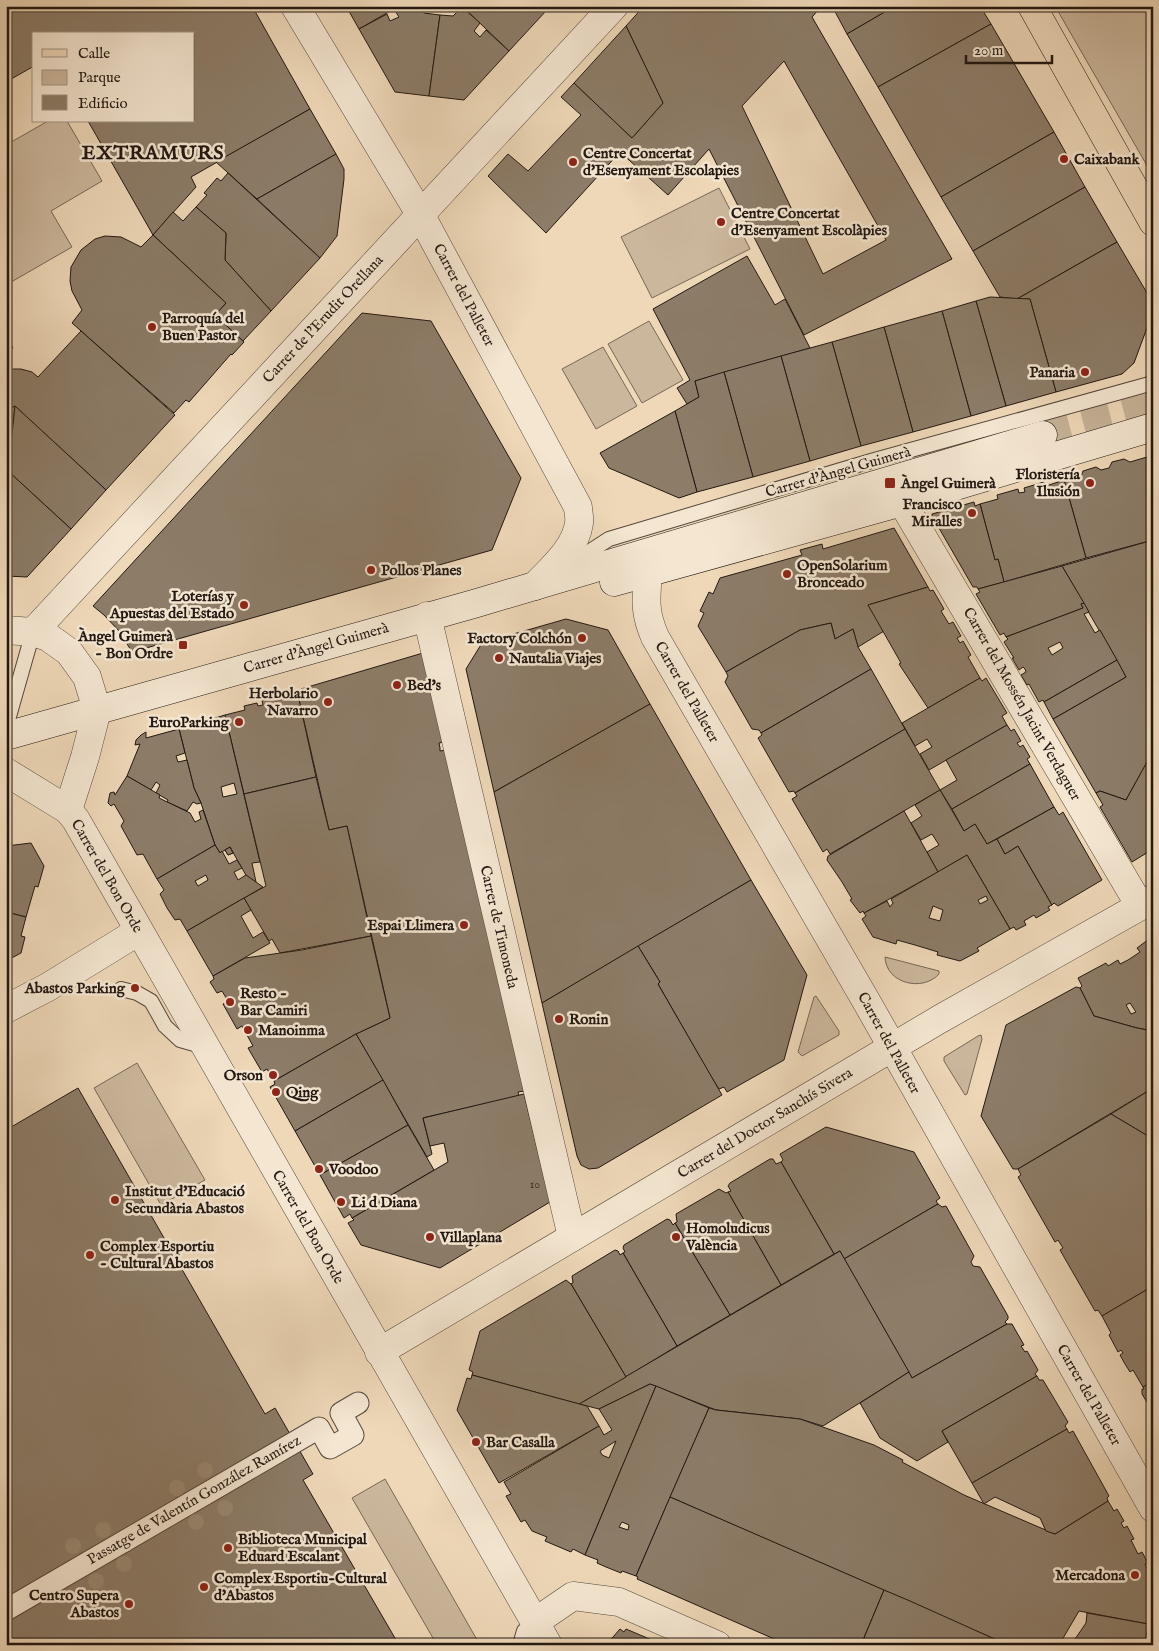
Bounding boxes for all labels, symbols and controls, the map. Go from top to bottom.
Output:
legend [32,32,195,122]
scale bar [966,32,1053,64]
text: 20 m [974,41,1004,60]
text: Calle [78,44,110,63]
text: Parque [78,68,121,87]
text: Edificio [78,94,128,113]
district label: EXTRAMURS [81,141,225,166]
place label: Centre Concertat d'Esenyament Escolapies [583,144,740,180]
place label: Caixabank [1074,150,1140,169]
marker: Caixabank [1058,153,1070,165]
marker: Centre Concertat d'Esenyament Escolapies [567,156,579,168]
place label: Centre Concertat d'Esenyament Escolàpies [731,204,888,240]
marker: Centre Concertat d'Esenyament Escolàpies [715,216,727,228]
street label: Carrer del Palleter [429,240,499,350]
street label: Carrer de l’Erudit Orellana [259,251,388,387]
place label: Parroquía del Buen Pastor [162,309,245,345]
marker: Parroquía del Buen Pastor [146,321,158,333]
place label: Panaria [1029,363,1076,382]
marker: Panaria [1079,366,1091,378]
street label: Carrer d'Àngel Guimerà [763,442,913,502]
place label: Floristería Ilusión [1016,465,1081,501]
place label: Àngel Guimerà [900,474,996,493]
marker: Àngel Guimerà [883,476,897,490]
marker: Floristería Ilusión [1084,477,1096,489]
place label: Francisco Miralles [902,495,963,531]
marker: Francisco Miralles [966,507,978,519]
place label: OpenSolarium Bronceado [797,556,888,592]
place label: Pollos Planes [381,561,462,580]
marker: Pollos Planes [365,564,377,576]
marker: OpenSolarium Bronceado [781,568,793,580]
place label: Loterías y Apuestas del Estado [109,587,235,623]
marker: Loterías y Apuestas del Estado [238,599,250,611]
street label: Carrer del Mossén Jacint Verdaguer [959,604,1086,804]
street label: Carrer d'Àngel Guimerà [241,618,391,678]
place label: Àngel Guimerà - Bon Ordre [77,627,174,663]
place label: Factory Colchón [467,629,572,648]
marker: Factory Colchón [576,632,588,644]
street label: Carrer del Palleter [650,638,724,746]
marker: Àngel Guimerà - Bon Ordre [177,639,189,651]
place label: Nautalia Viajes [508,649,602,668]
marker: Nautalia Viajes [493,652,505,664]
place label: Bed's [407,676,442,695]
marker: Bed's [391,679,403,691]
place label: Herbolario Navarro [249,684,318,720]
marker: Herbolario Navarro [322,696,334,708]
place label: EuroParking [149,713,230,732]
marker: EuroParking [233,716,245,728]
street label: Carrer del Bon Orde [67,816,147,936]
street label: Carrer de Timoneda [476,864,523,991]
place label: Espai Llimera [367,916,455,935]
marker: Espai Llimera [458,919,470,931]
place label: Abastos Parking [24,979,126,998]
marker: Abastos Parking [129,982,141,994]
place label: Resto - Bar Camiri [240,984,308,1020]
street label: Carrer del Palleter [853,989,925,1098]
marker: Resto - Bar Camiri [224,996,236,1008]
place label: Ronin [569,1010,608,1029]
marker: Ronin [553,1013,565,1025]
place label: Manoinma [258,1021,325,1040]
marker: Manoinma [242,1024,254,1036]
street label: Carrer del Doctor Sanchís Sivera [674,1063,856,1183]
place label: Orson [224,1066,263,1085]
marker: Orson [267,1069,279,1081]
place label: Qing [286,1083,319,1102]
marker: Qing [270,1086,282,1098]
place label: Voodoo [328,1160,378,1179]
marker: Voodoo [313,1163,325,1175]
street label: Carrer del Bon Orde [268,1167,348,1287]
house number: 10 [530,1177,540,1192]
place label: Institut d'Educació Secundària Abastos [125,1182,245,1218]
place label: Li d Diana [351,1193,418,1212]
marker: Institut d'Educació Secundària Abastos [109,1194,121,1206]
marker: Li d Diana [335,1196,347,1208]
place label: Homoludicus València [685,1219,770,1255]
place label: Villaplana [439,1228,502,1247]
marker: Villaplana [424,1231,436,1243]
marker: Homoludicus València [670,1231,682,1243]
place label: Complex Esportiu - Cultural Abastos [100,1237,214,1273]
marker: Complex Esportiu - Cultural Abastos [84,1249,96,1261]
street label: Carrer del Palleter [1052,1341,1126,1449]
street label: Passatge de Valentín González Ramírez [84,1431,304,1569]
place label: Bar Casalla [486,1433,555,1452]
marker: Bar Casalla [470,1436,482,1448]
place label: Biblioteca Municipal Eduard Escalant [238,1530,368,1566]
marker: Biblioteca Municipal Eduard Escalant [222,1542,234,1554]
place label: Mercadona [1055,1566,1126,1585]
place label: Complex Esportiu-Cultural d'Abastos [214,1569,388,1605]
marker: Mercadona [1129,1569,1141,1581]
marker: Complex Esportiu-Cultural d'Abastos [198,1581,210,1593]
place label: Centro Supera Abastos [29,1586,120,1622]
marker: Centro Supera Abastos [123,1598,135,1610]

